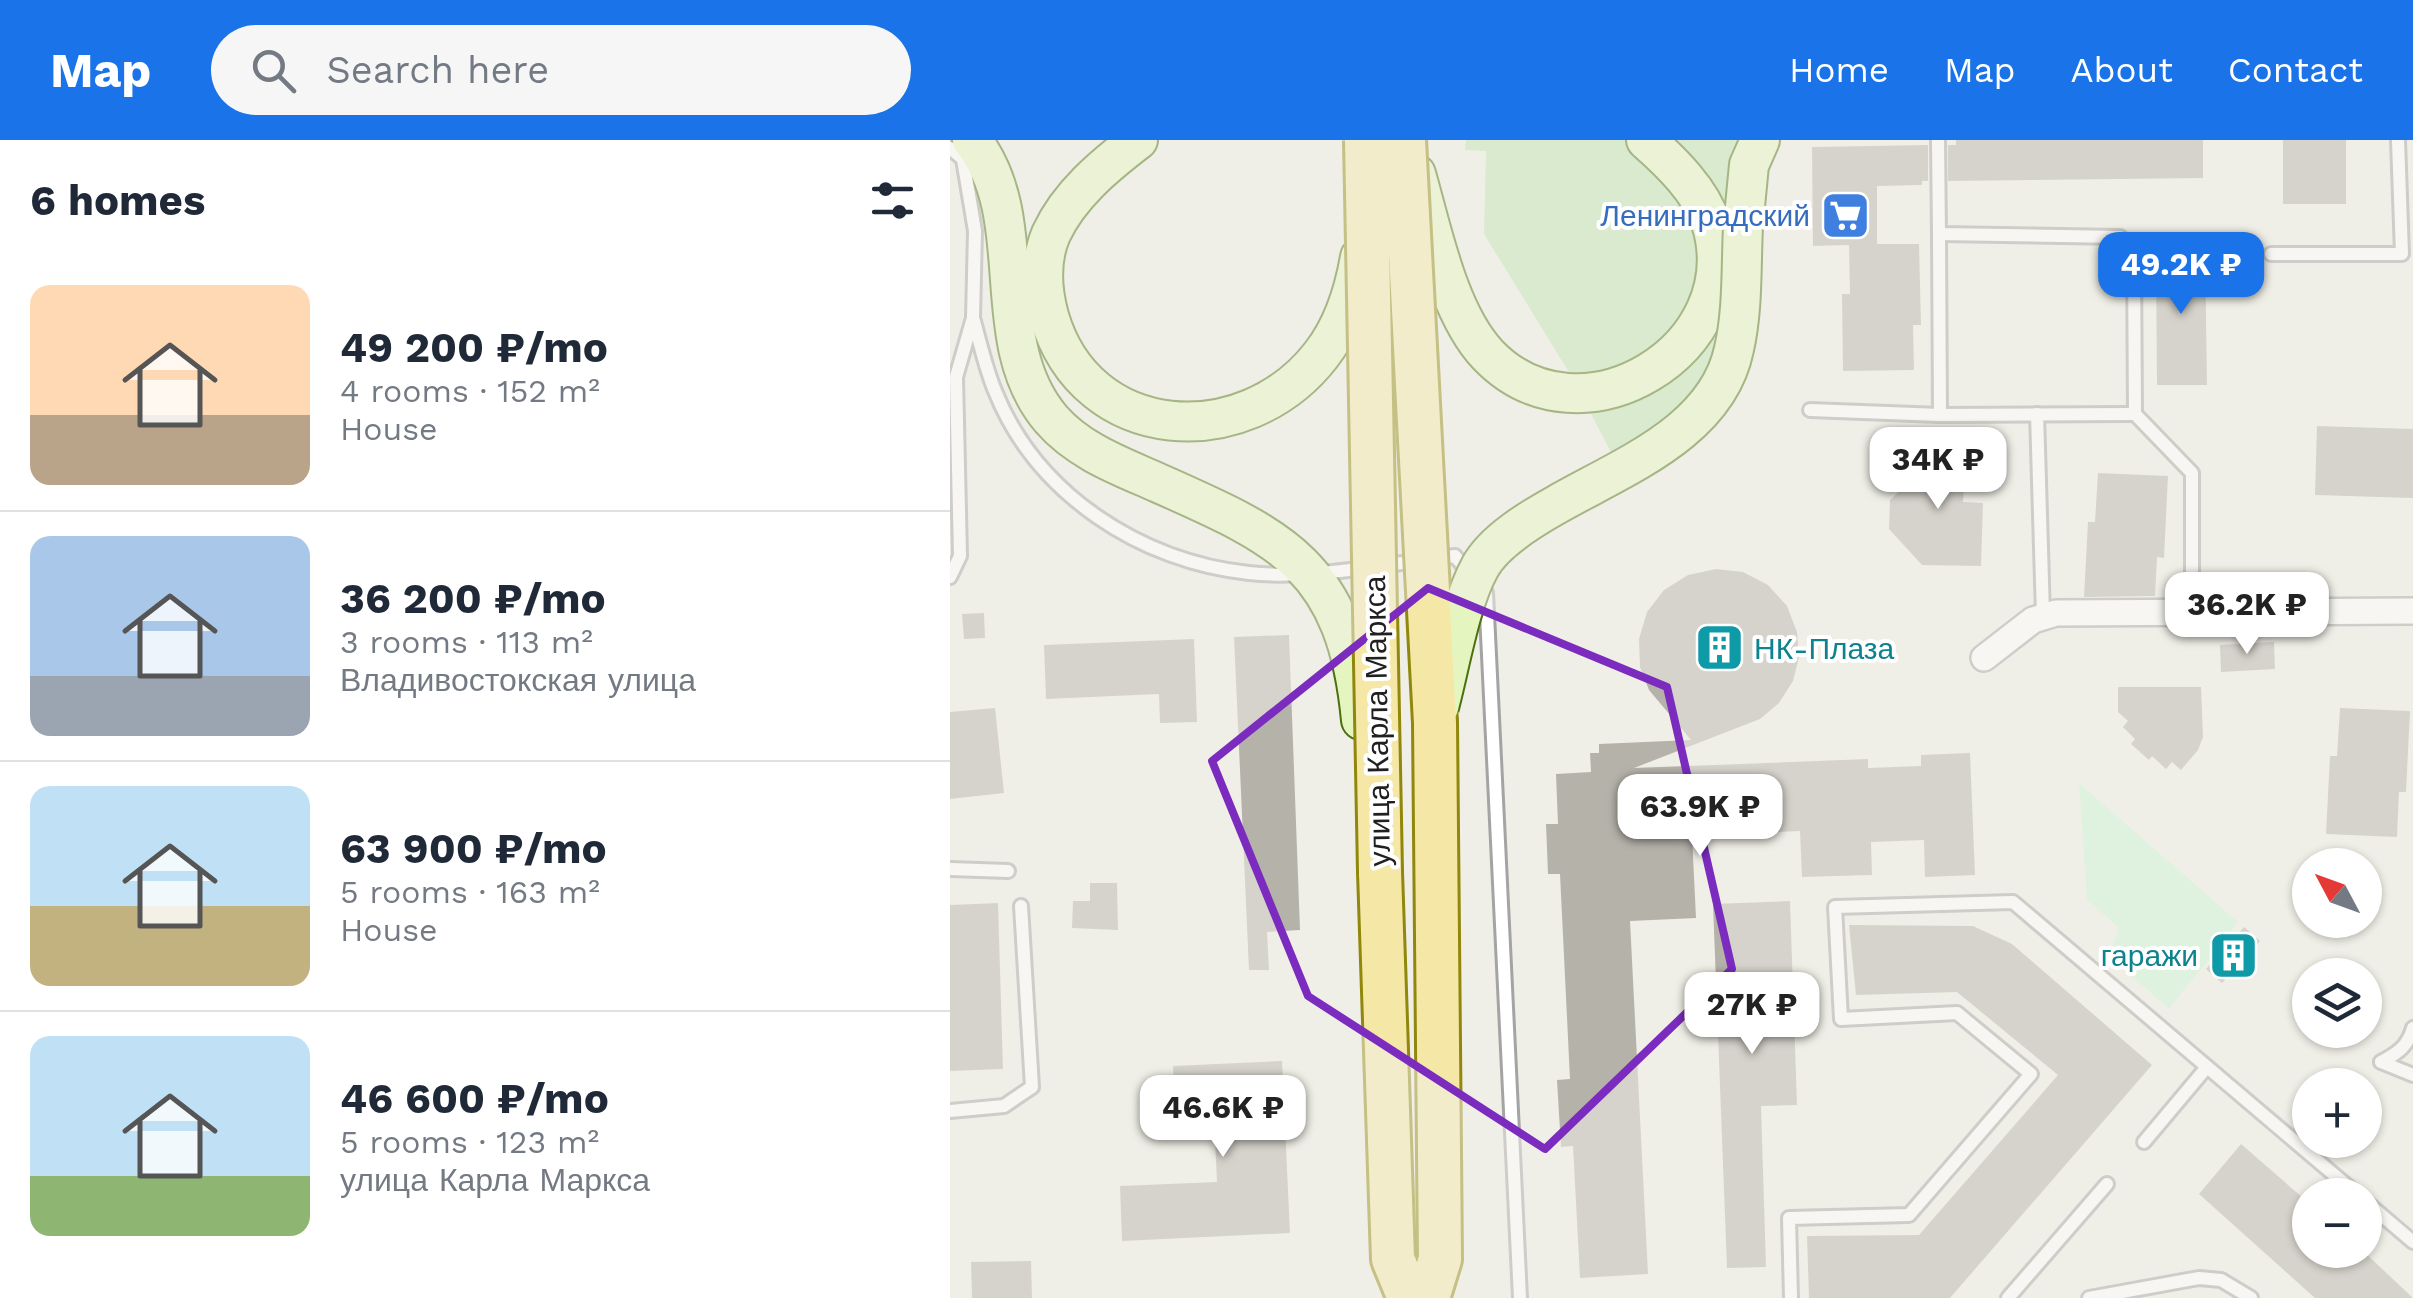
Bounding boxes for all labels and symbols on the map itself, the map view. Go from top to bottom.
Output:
supermarket icon: Ленинградский [1819,189,1871,241]
place label: Ленинградский [1600,198,1810,233]
pin: 49.2K ₽ [2089,232,2273,317]
pin: 34K ₽ [1868,427,2008,512]
pin: 36.2K ₽ [2155,572,2339,657]
street label: улица Карла Маркса [1357,575,1397,867]
building icon: НК-Плаза [1693,622,1745,674]
place label: НК-Плаза [1754,631,1895,666]
pin: 63.9K ₽ [1608,774,1792,859]
north arrow [2292,848,2382,938]
building icon: гаражи [2207,929,2259,981]
place label: гаражи [2101,938,2198,973]
pin: 27K ₽ [1682,972,1822,1057]
pin: 46.6K ₽ [1131,1075,1315,1160]

